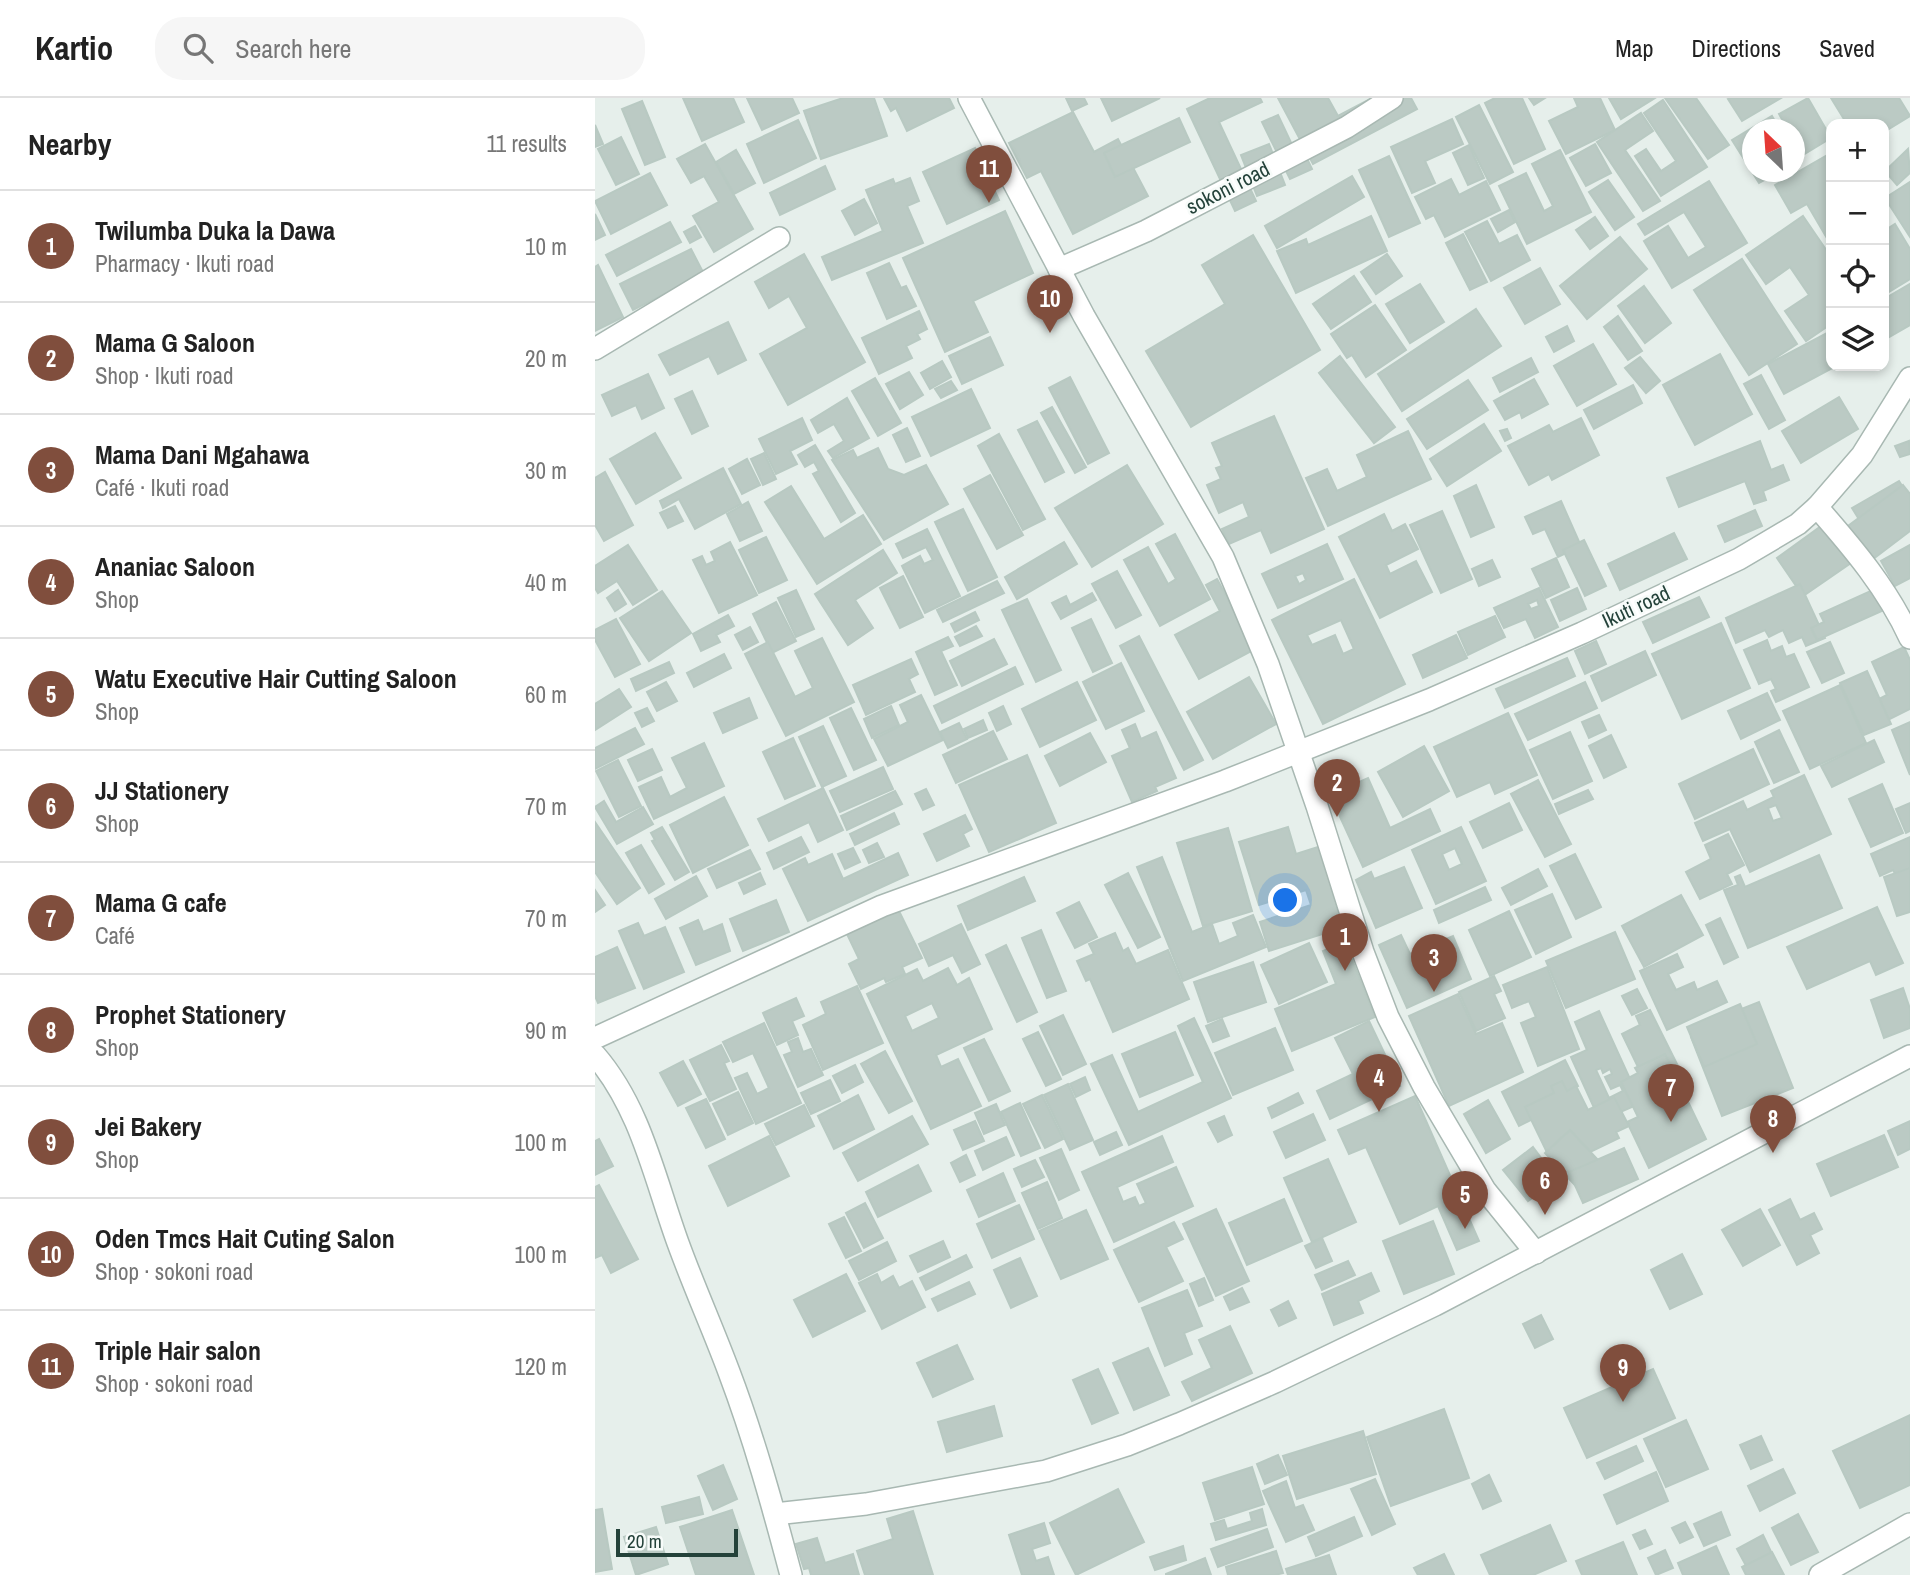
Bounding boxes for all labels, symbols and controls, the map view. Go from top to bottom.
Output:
search box [155,17,645,80]
text: Kartio [35,26,113,70]
icon: search [179,29,217,67]
text: Search here [235,31,351,66]
text: Map [1615,32,1653,64]
text: Directions [1691,32,1781,64]
text: Saved [1819,32,1875,64]
north arrow [1742,119,1805,182]
map controls [1826,119,1889,371]
button: + [1826,119,1889,182]
text: Nearby [28,124,111,164]
text: 11 results [487,128,567,159]
pin: 11 [966,145,1012,203]
street label: sokoni road [1181,154,1274,221]
button: − [1826,182,1889,245]
text: Twilumba Duka la Dawa [95,213,335,248]
text: 1 [46,231,56,262]
text: 10 m [525,231,567,262]
button: locate [1826,245,1889,308]
text: Pharmacy · Ikuti road [95,248,274,279]
pin: 10 [1027,275,1073,333]
button: layers [1826,308,1889,371]
text: Mama G Saloon [95,325,255,360]
text: 2 [46,343,56,374]
text: 20 m [525,343,567,374]
text: Shop · Ikuti road [95,360,233,391]
text: Mama Dani Mgahawa [95,437,309,472]
text: 3 [46,455,56,486]
text: 30 m [525,455,567,486]
text: Café · Ikuti road [95,472,229,503]
text: Ananiac Saloon [95,549,255,584]
text: 4 [46,567,56,598]
text: 40 m [525,567,567,598]
street label: Ikuti road [1597,578,1674,635]
text: Shop [95,584,139,615]
text: Watu Executive Hair Cutting Saloon [95,661,457,696]
text: 5 [46,679,56,710]
text: 60 m [525,679,567,710]
text: Shop [95,696,139,727]
pin: 2 [1314,759,1360,817]
text: JJ Stationery [95,773,229,808]
text: 6 [46,791,56,822]
text: 70 m [525,791,567,822]
text: Shop [95,808,139,839]
your location [1268,883,1302,917]
text: Mama G cafe [95,885,227,920]
text: 7 [46,903,56,934]
text: 70 m [525,903,567,934]
pin: 1 [1322,913,1368,971]
text: Café [95,920,135,951]
pin: 3 [1411,934,1457,992]
text: Prophet Stationery [95,997,286,1032]
text: 8 [46,1015,56,1046]
text: 90 m [525,1015,567,1046]
text: Shop [95,1032,139,1063]
pin: 4 [1356,1054,1402,1112]
pin: 7 [1648,1064,1694,1122]
pin: 8 [1750,1095,1796,1153]
text: Jei Bakery [95,1109,202,1144]
text: 9 [46,1127,56,1158]
text: 100 m [515,1127,567,1158]
text: Shop [95,1144,139,1175]
pin: 6 [1522,1157,1568,1215]
pin: 5 [1442,1171,1488,1229]
text: Oden Tmcs Hait Cuting Salon [95,1221,395,1256]
text: 10 [41,1239,61,1270]
text: 100 m [515,1239,567,1270]
text: Shop · sokoni road [95,1256,253,1287]
text: Triple Hair salon [95,1333,261,1368]
pin: 9 [1600,1344,1646,1402]
text: 11 [41,1351,61,1382]
text: 120 m [515,1351,567,1382]
text: Shop · sokoni road [95,1368,253,1399]
scale bar [616,1526,739,1558]
text: 20 m [627,1528,662,1554]

